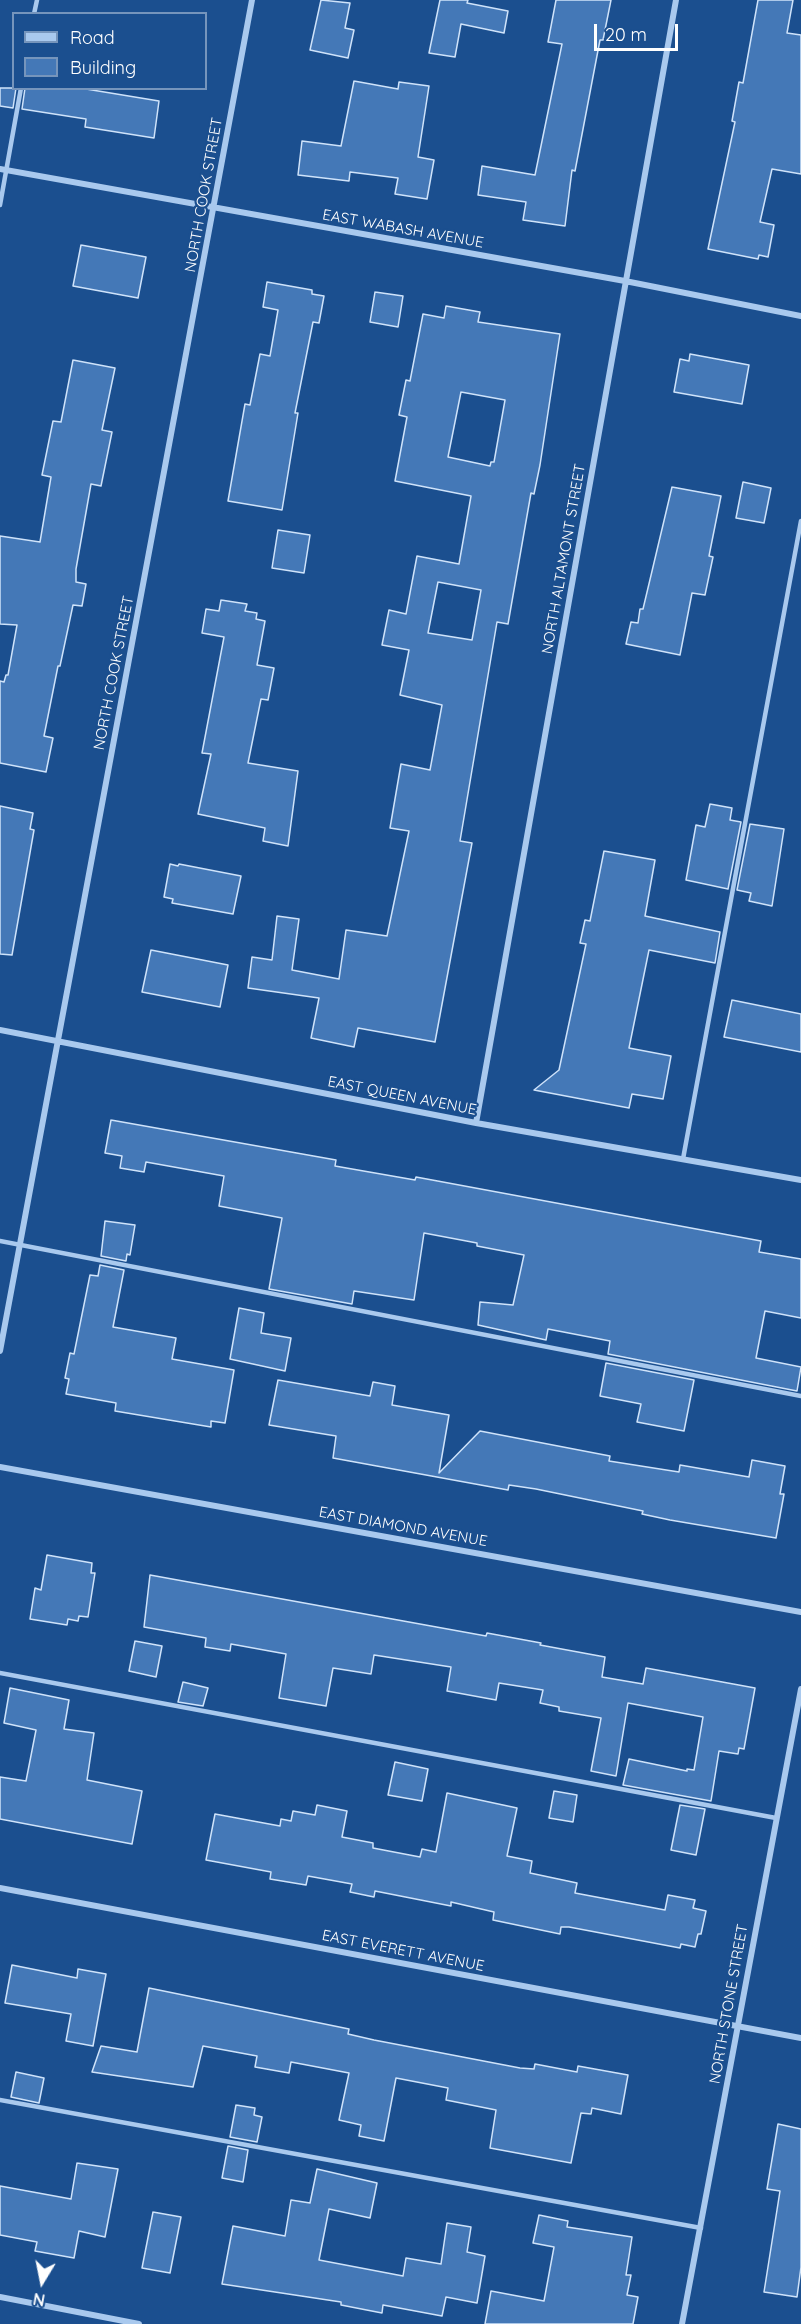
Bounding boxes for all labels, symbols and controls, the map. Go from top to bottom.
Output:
legend [12,12,207,90]
scale bar [597,12,681,50]
text: 20 m [605,23,647,46]
text: Road [70,26,115,49]
text: Building [70,56,136,79]
street label: NORTH COOK STREET [182,116,226,274]
street label: EAST WABASH AVENUE [321,206,485,252]
street label: NORTH ALTAMONT STREET [538,463,590,655]
street label: NORTH COOK STREET [90,594,138,752]
street label: EAST QUEEN AVENUE [326,1073,478,1119]
street label: EAST DIAMOND AVENUE [317,1503,489,1551]
street label: NORTH STONE STREET [706,1923,752,2085]
street label: EAST EVERETT AVENUE [320,1926,486,1976]
north arrow [12,2252,72,2312]
text: N [31,2289,46,2311]

